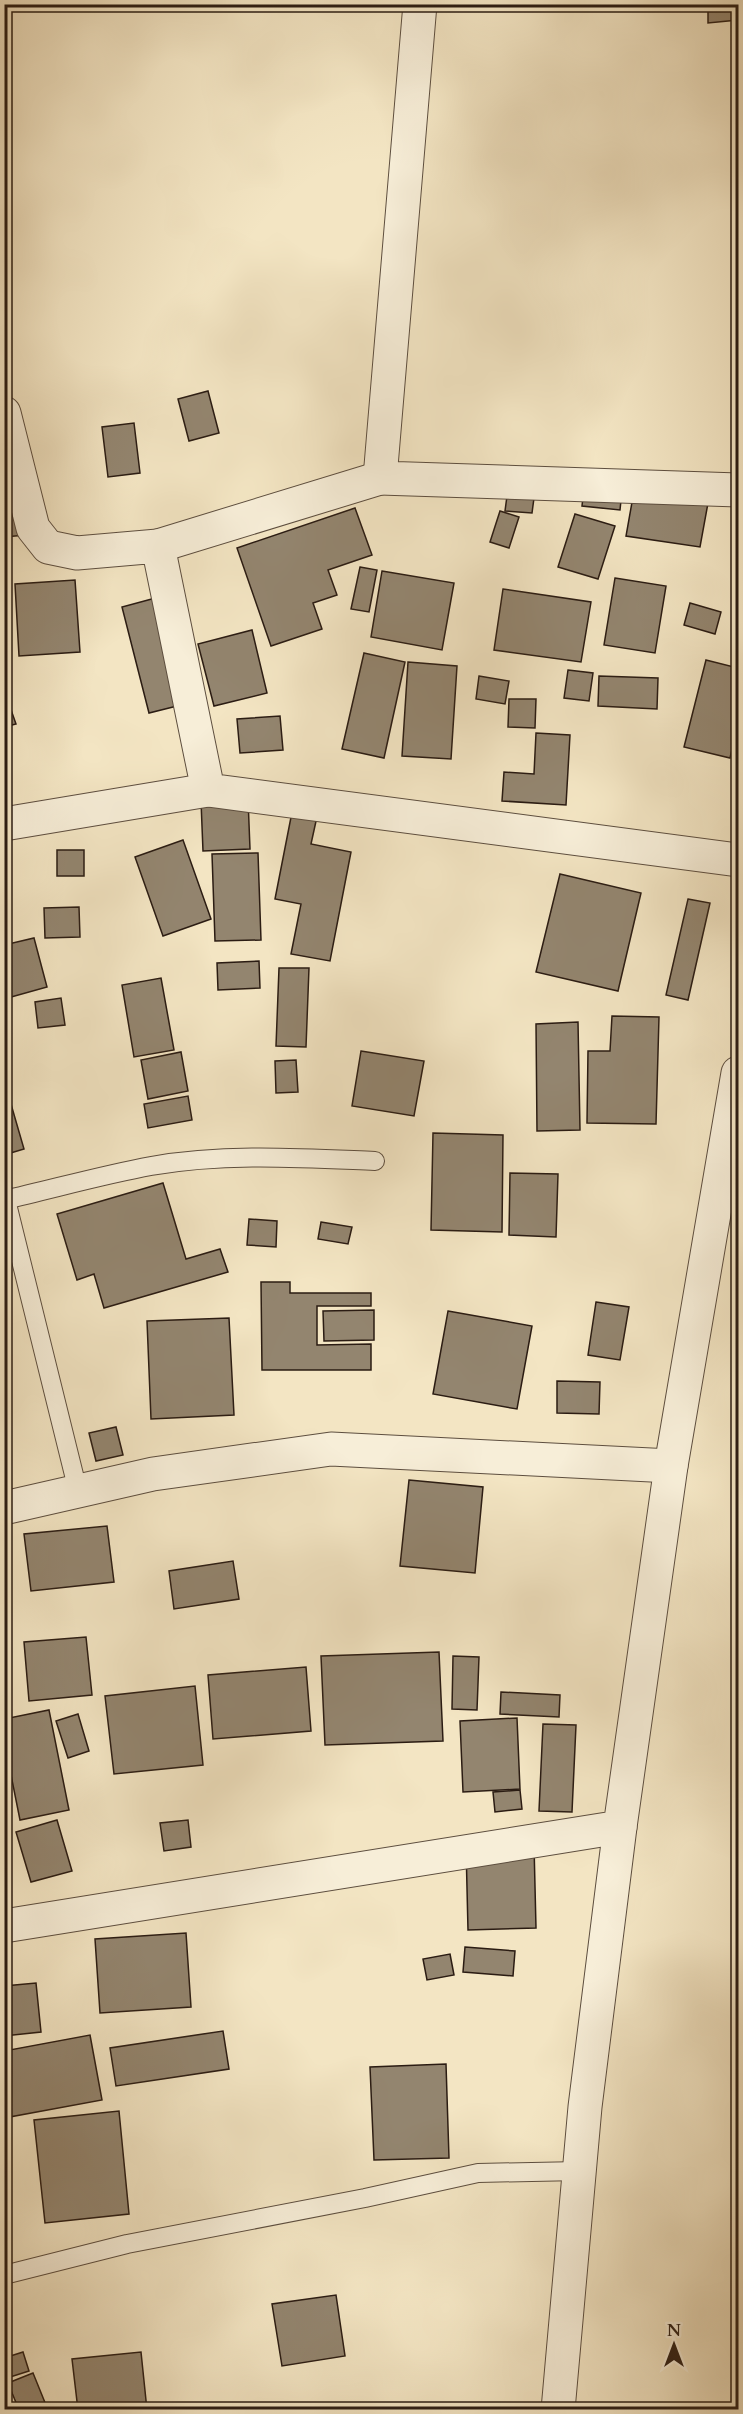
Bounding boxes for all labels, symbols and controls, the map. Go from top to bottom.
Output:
north arrow [644,2315,704,2375]
text: N [667,2320,681,2342]

